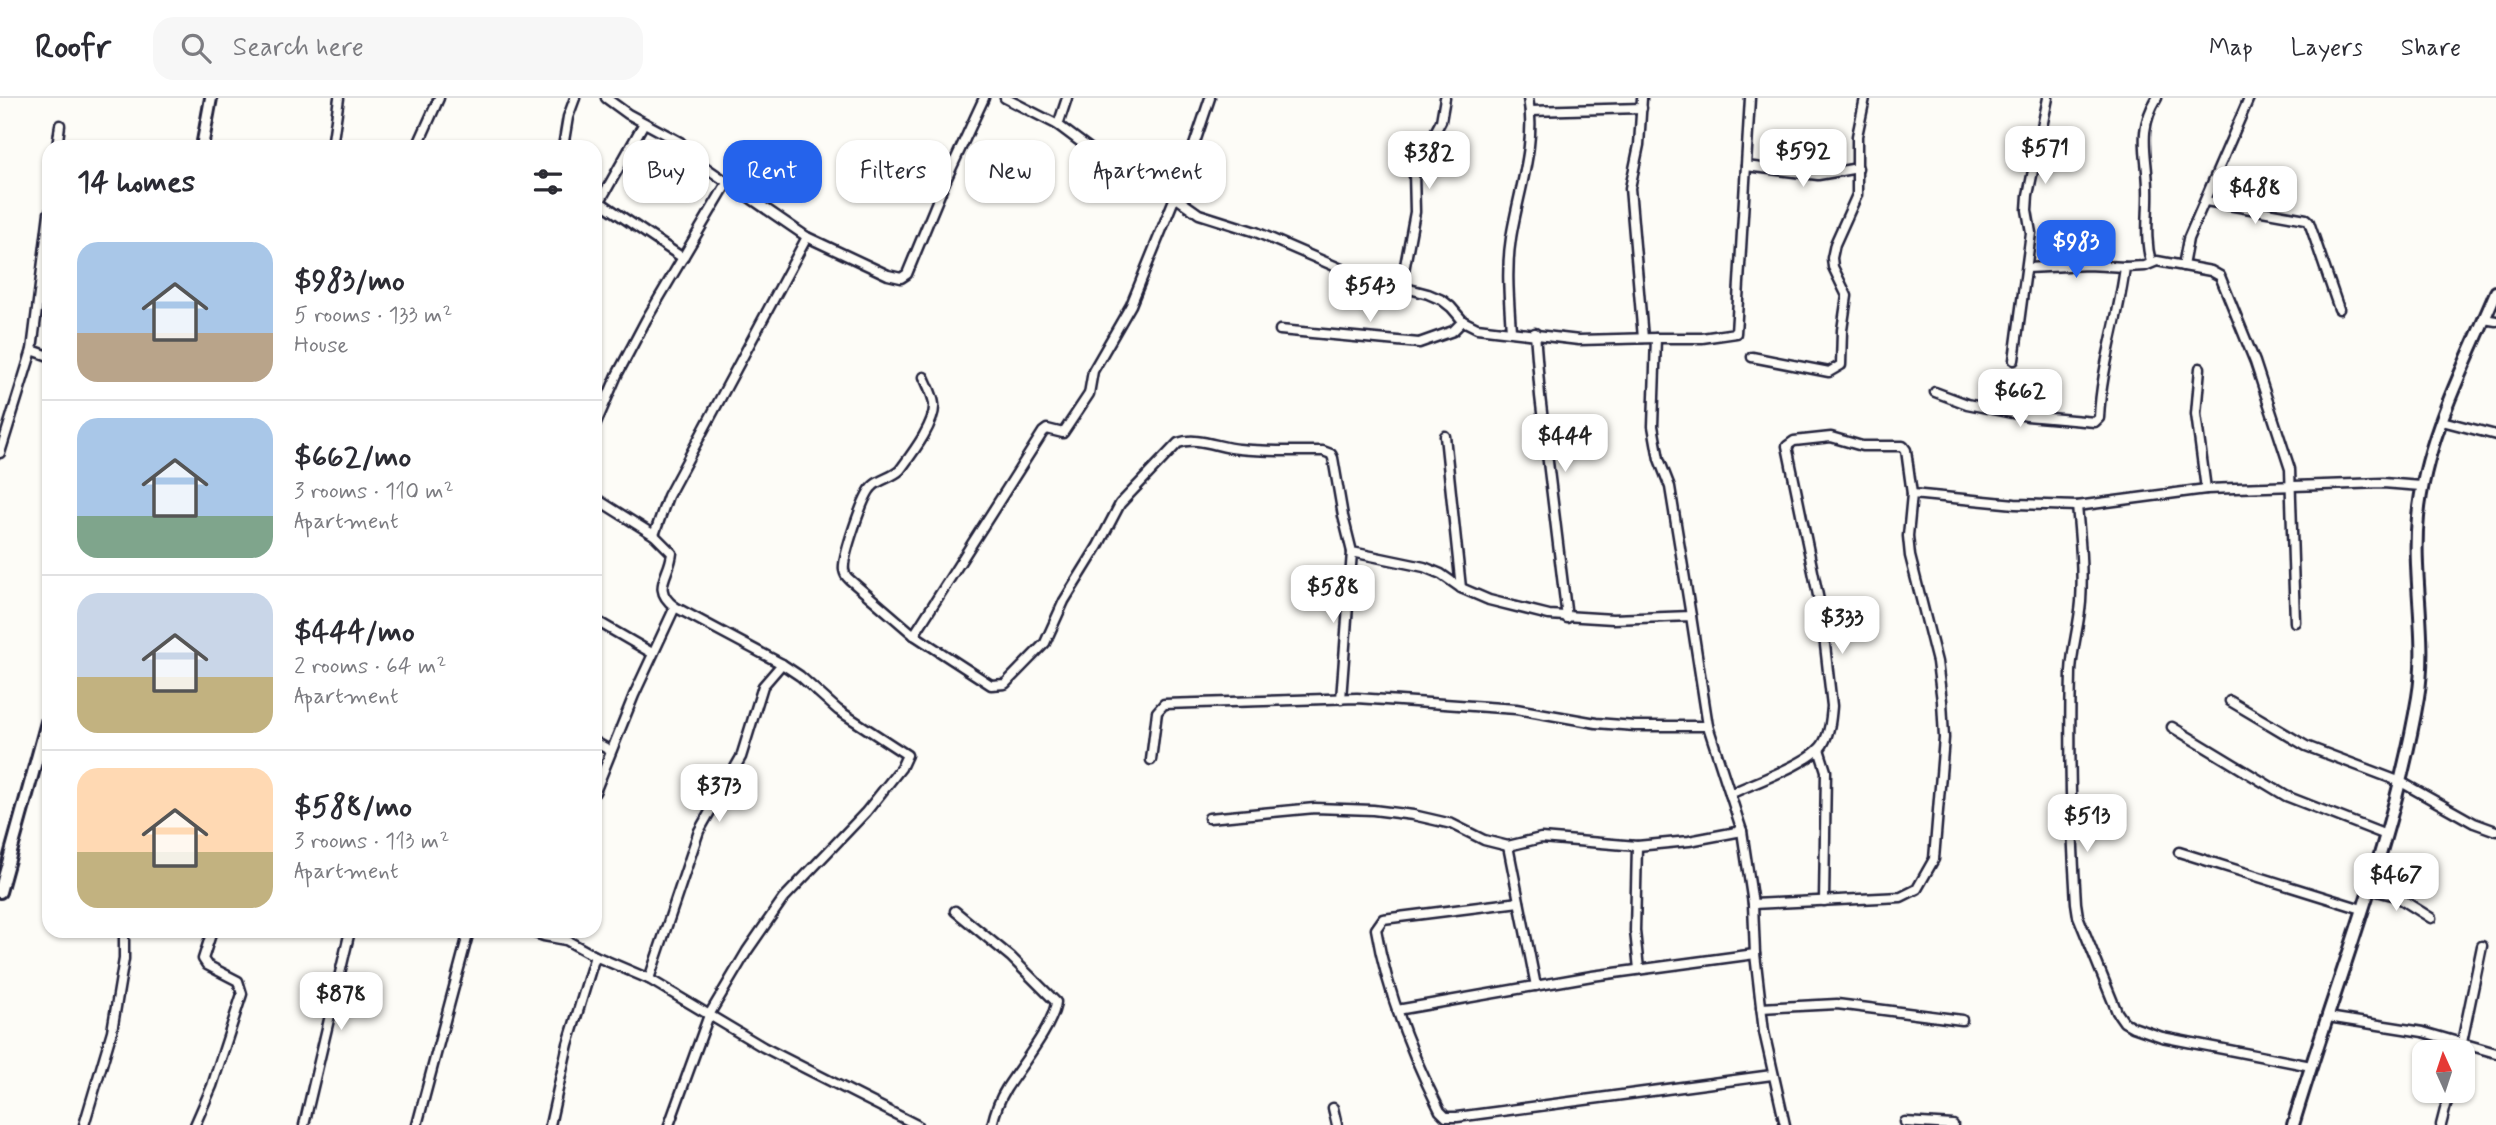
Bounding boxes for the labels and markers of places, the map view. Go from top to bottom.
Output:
pin: $571 [2004,126,2086,186]
pin: $592 [1762,130,1844,189]
pin: $382 [1388,132,1470,191]
pin: $488 [2214,166,2296,226]
pin: $983 [2035,220,2117,280]
pin: $543 [1329,264,1411,324]
pin: $662 [1979,370,2061,429]
pin: $444 [1524,414,1606,474]
pin: $588 [1292,566,1374,625]
pin: $333 [1801,596,1883,656]
pin: $373 [678,764,760,824]
pin: $513 [2046,794,2128,854]
pin: $467 [2355,854,2437,913]
pin: $878 [300,972,382,1032]

